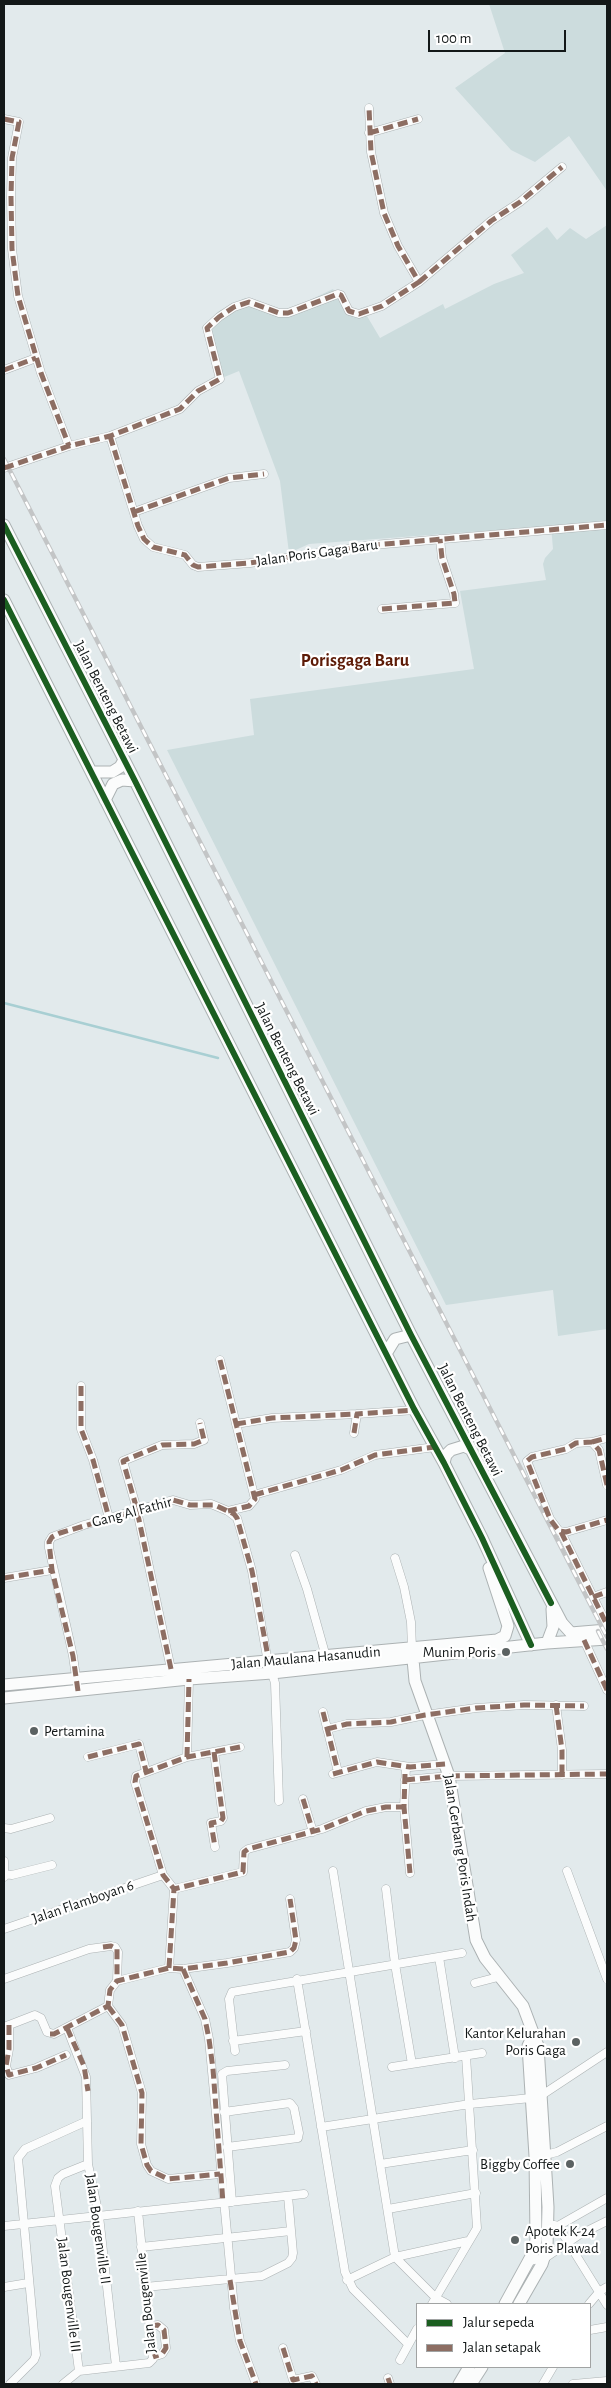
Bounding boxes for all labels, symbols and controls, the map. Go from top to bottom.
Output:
scale bar [431,20,568,52]
text: 100 m [436,31,471,46]
street label: Jalan Poris Gaga Baru [255,536,379,570]
street label: Jalan Benteng Betawi [70,638,142,756]
district label: Porisgaga Baru [301,650,409,672]
street label: Jalan Benteng Betawi [251,1000,323,1118]
street label: Jalan Benteng Betawi [434,1361,506,1479]
street label: Gang Al Fathir [90,1493,174,1531]
street label: Jalan Maulana Hasanudin [231,1643,381,1673]
place label: Munim Poris [423,1643,496,1661]
marker: Munim Poris [500,1646,512,1658]
place label: Pertamina [44,1722,105,1740]
marker: Pertamina [28,1725,40,1737]
street label: Jalan Gerbang Poris Indah [439,1773,481,1923]
street label: Jalan Flamboyan 6 [30,1876,136,1928]
place label: Kantor Kelurahan Poris Gaga [464,2024,566,2059]
marker: Kantor Kelurahan Poris Gaga [570,2036,582,2048]
place label: Biggby Coffee [480,2155,560,2173]
marker: Biggby Coffee [564,2158,576,2170]
street label: Jalan Bougenville II [81,2173,115,2285]
place label: Apotek K-24 Poris Plawad [525,2222,599,2257]
marker: Apotek K-24 Poris Plawad [509,2234,521,2246]
street label: Jalan Bougenville III [53,2237,85,2353]
street label: Jalan Bougenville [132,2252,160,2354]
legend [416,2303,591,2368]
text: Jalur sepeda [463,2315,535,2330]
text: Jalan setapak [463,2340,541,2355]

